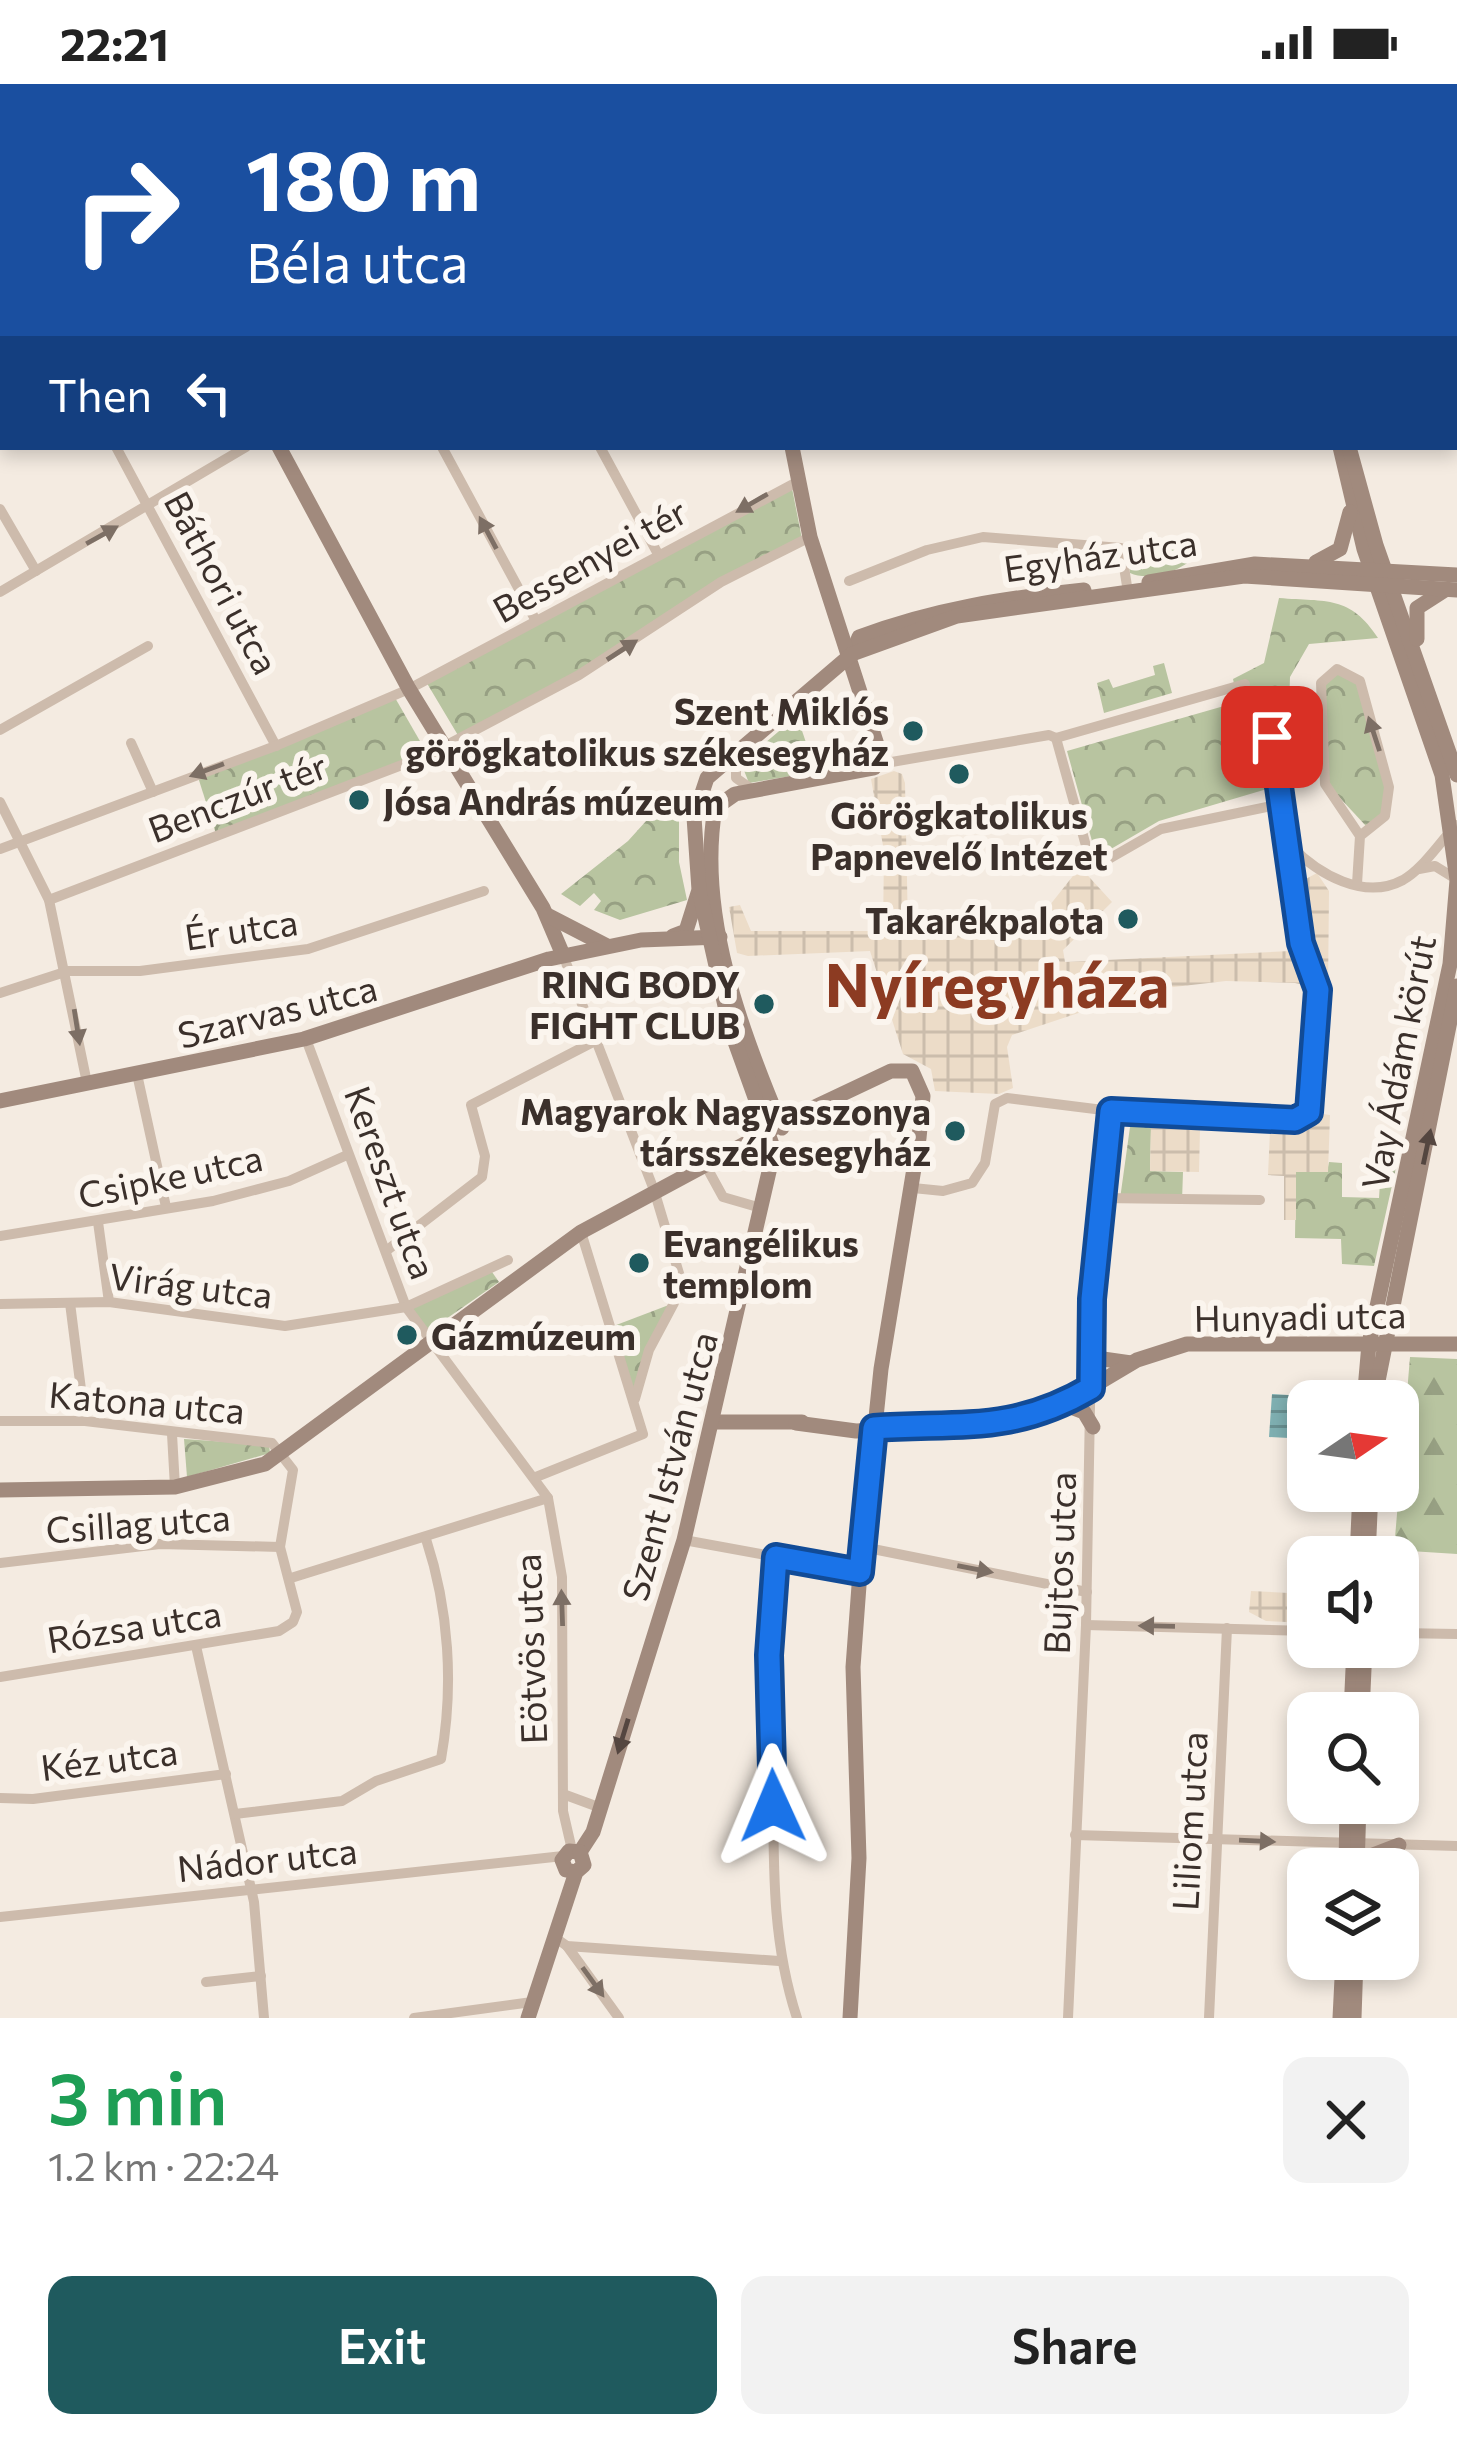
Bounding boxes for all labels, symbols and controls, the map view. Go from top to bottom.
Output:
text: 22:21 [60,15,169,70]
text: 180 m [246,126,481,228]
icon: right [48,132,204,288]
text: Béla utca [246,228,469,294]
icon: left [176,360,242,426]
text: Then [48,366,152,421]
street label: Báthori utca [156,483,290,681]
street label: Bessenyei tér [484,488,694,630]
one-way arrow [735,492,769,513]
one-way arrow [478,516,499,551]
street label: Egyház utca [1000,519,1200,589]
one-way arrow [85,525,119,546]
one-way arrow [605,639,638,661]
pin [1221,686,1323,788]
place label: Szent Miklós görögkatolikus székesegyház [405,688,889,773]
icon: arrive [1239,704,1305,770]
one-way arrow [1364,715,1383,752]
marker: Szent Miklós görögkatolikus székesegyház [900,718,926,744]
street label: Benczúr tér [141,742,333,850]
marker: Görögkatolikus Papnevelő Intézet [946,761,972,787]
one-way arrow [189,762,225,781]
place label: Jósa András múzeum [383,778,724,822]
marker: Jósa András múzeum [346,787,372,813]
place label: Görögkatolikus Papnevelő Intézet [810,792,1108,877]
place label: Takarékpalota [865,897,1104,941]
street label: Ér utca [182,898,300,958]
marker: Takarékpalota [1115,906,1141,932]
street label: Vay Ádám körút [1351,931,1443,1193]
district label: Nyíregyháza [825,946,1169,1019]
place label: RING BODY FIGHT CLUB [529,961,740,1046]
street label: Szarvas utca [173,964,381,1056]
marker: RING BODY FIGHT CLUB [751,991,777,1017]
one-way arrow [68,1009,87,1046]
street label: Kereszt utca [337,1080,447,1284]
place label: Magyarok Nagyasszonya társszékesegyház [520,1088,931,1173]
marker: Magyarok Nagyasszonya társszékesegyház [942,1118,968,1144]
one-way arrow [1418,1127,1437,1165]
street label: Csipke utca [74,1134,266,1216]
place label: Evangélikus templom [663,1220,859,1305]
marker: Evangélikus templom [626,1250,652,1276]
street label: Virág utca [107,1252,275,1316]
street label: Hunyadi utca [1193,1291,1407,1339]
place label: Gázmúzeum [431,1313,636,1357]
marker: Gázmúzeum [394,1322,420,1348]
street label: Szent István utca [611,1327,725,1605]
street label: Katona utca [47,1371,247,1431]
north arrow [1287,1380,1419,1512]
map controls [1287,1380,1419,1980]
street label: Bujtos utca [1033,1471,1083,1655]
street label: Csillag utca [44,1494,232,1550]
button: sound [1287,1536,1419,1668]
street label: Eötvös utca [504,1553,554,1745]
one-way arrow [957,1561,995,1580]
one-way arrow [553,1588,572,1626]
street label: Rózsa utca [44,1590,224,1660]
one-way arrow [1137,1617,1175,1636]
button: search [1287,1692,1419,1824]
one-way arrow [613,1718,631,1755]
street label: Kéz utca [38,1728,180,1788]
street label: Liliom utca [1161,1730,1215,1912]
position arrow [710,1743,836,1869]
street label: Nádor utca [175,1827,359,1889]
one-way arrow [1239,1832,1277,1851]
button: layers [1287,1848,1419,1980]
one-way arrow [581,1966,605,1998]
text: 3 min [48,2052,227,2140]
button: close [1283,2057,1409,2183]
text: 1.2 km · 22:24 [48,2141,279,2189]
button: Exit [48,2276,717,2414]
button: Share [741,2276,1409,2414]

